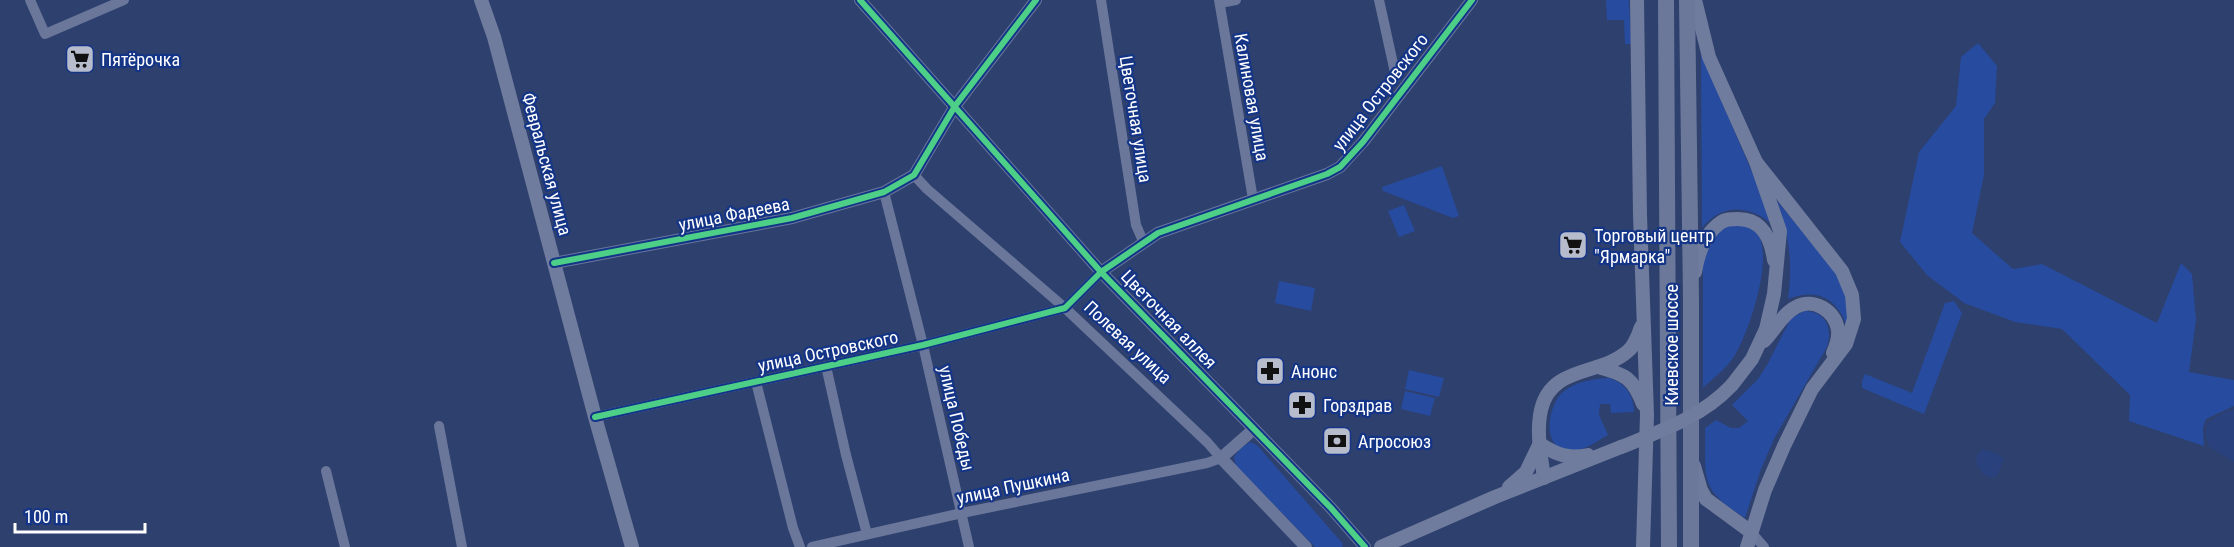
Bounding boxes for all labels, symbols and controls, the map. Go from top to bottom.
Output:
street label: улица Островского [1328,29,1432,155]
street label: Калиновая улица [1230,32,1274,162]
supermarket icon: Пятёрочка [64,43,96,75]
place label: Пятёрочка [101,49,180,70]
street label: Цветочная улица [1116,54,1156,184]
street label: Февральская улица [518,90,576,238]
street label: улица Фадеева [677,193,791,235]
place label: Торговый центр "Ярмарка" [1594,225,1714,267]
supermarket icon: Торговый центр "Ярмарка" [1557,229,1589,261]
street label: Цветочная аллея [1117,265,1221,373]
street label: Киевское шоссе [1661,284,1682,406]
street label: Полевая улица [1080,296,1176,388]
street label: улица Островского [756,326,900,376]
pharmacy icon: Анонс [1254,355,1286,387]
place label: Анонс [1291,361,1337,382]
street label: улица Победы [935,364,979,472]
pharmacy icon: Горздрав [1286,389,1318,421]
place label: Горздрав [1323,395,1392,416]
bank icon: Агросоюз [1321,425,1353,457]
place label: Агросоюз [1358,431,1431,452]
street label: улица Пушкина [955,464,1071,508]
scale bar [15,496,146,534]
text: 100 m [24,506,68,527]

